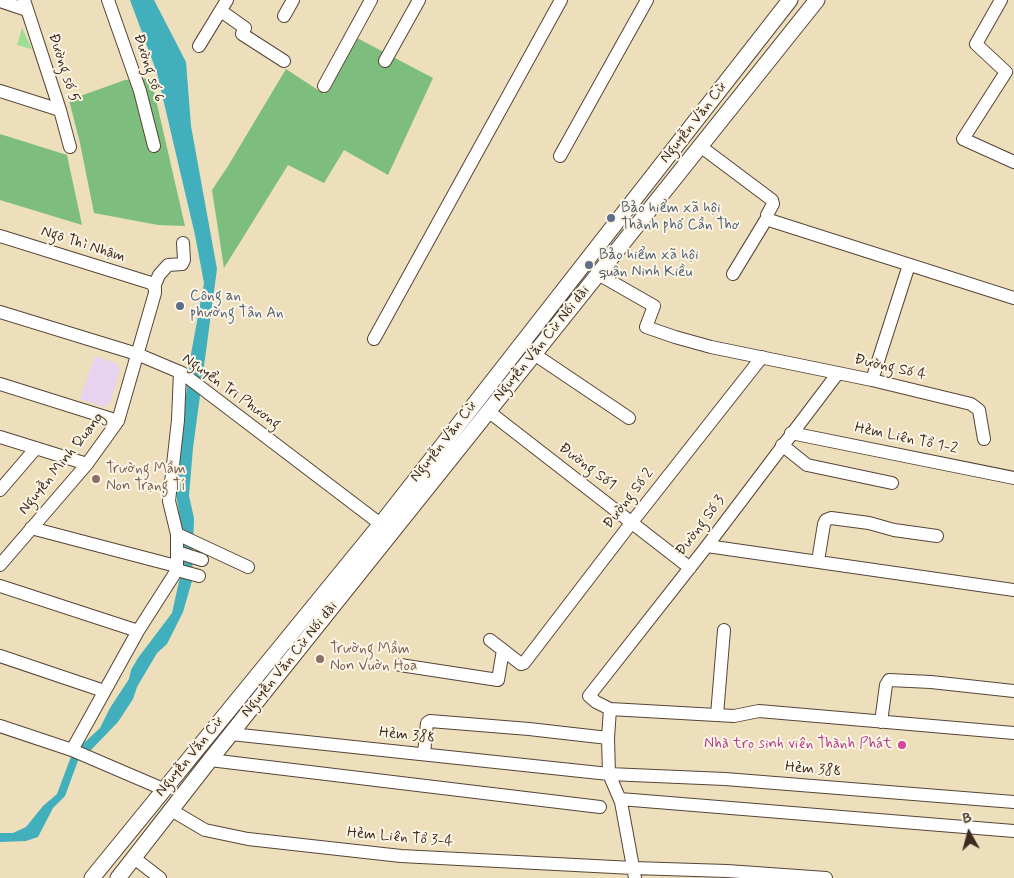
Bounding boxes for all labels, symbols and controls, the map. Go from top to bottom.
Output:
street label: Đường số 5 [43,31,83,105]
street label: Đường số 6 [129,32,167,104]
street label: Nguyễn Văn Cừ [657,79,731,167]
place label: Bảo hiểm xã hội Thành phố Cần Thơ [621,200,739,235]
marker: Bảo hiểm xã hội Thành phố Cần Thơ [605,212,617,224]
street label: Ngô Thì Nhậm [39,223,127,267]
place label: Bảo hiểm xã hội quận Ninh Kiều [599,247,699,282]
marker: Bảo hiểm xã hội quận Ninh Kiều [583,259,595,271]
street label: Nguyễn Văn Cừ Nối dài [490,283,594,405]
place label: Công an phường Tân An [190,288,284,323]
marker: Công an phường Tân An [174,300,186,312]
street label: Nguyển Tri Phương [178,350,284,434]
street label: Đường Số 4 [852,351,928,385]
street label: Nguyễn Văn Cừ [407,398,481,486]
street label: Nguyễn Minh Quang [15,409,109,519]
street label: Hẻm Liên Tổ 1-2 [853,419,959,459]
street label: Đường Số1 [555,440,619,494]
place label: Trường Mầm Non Trạng Tí [106,461,186,496]
street label: Đường Số 2 [600,465,658,533]
marker: Trường Mầm Non Trạng Tí [90,473,102,485]
street label: Đường Số 3 [672,492,730,560]
street label: Nguyễn Văn Cừ Nối dài [238,599,342,721]
place label: Trường Mầm Non Vuờn Hoa [330,641,417,676]
marker: Trường Mầm Non Vuờn Hoa [314,653,326,665]
street label: Nguyễn Văn Cừ [152,713,228,801]
street label: Hẻm 388 [378,724,436,748]
place label: Nhà trọ sinh viên Thành Phát [704,736,892,754]
marker: Nhà trọ sinh viên Thành Phát [896,739,908,751]
street label: Hẻm 388 [784,759,842,781]
north arrow [944,808,994,858]
text: B [962,809,973,828]
street label: Hẻm Liên Tổ 3-4 [346,824,454,852]

